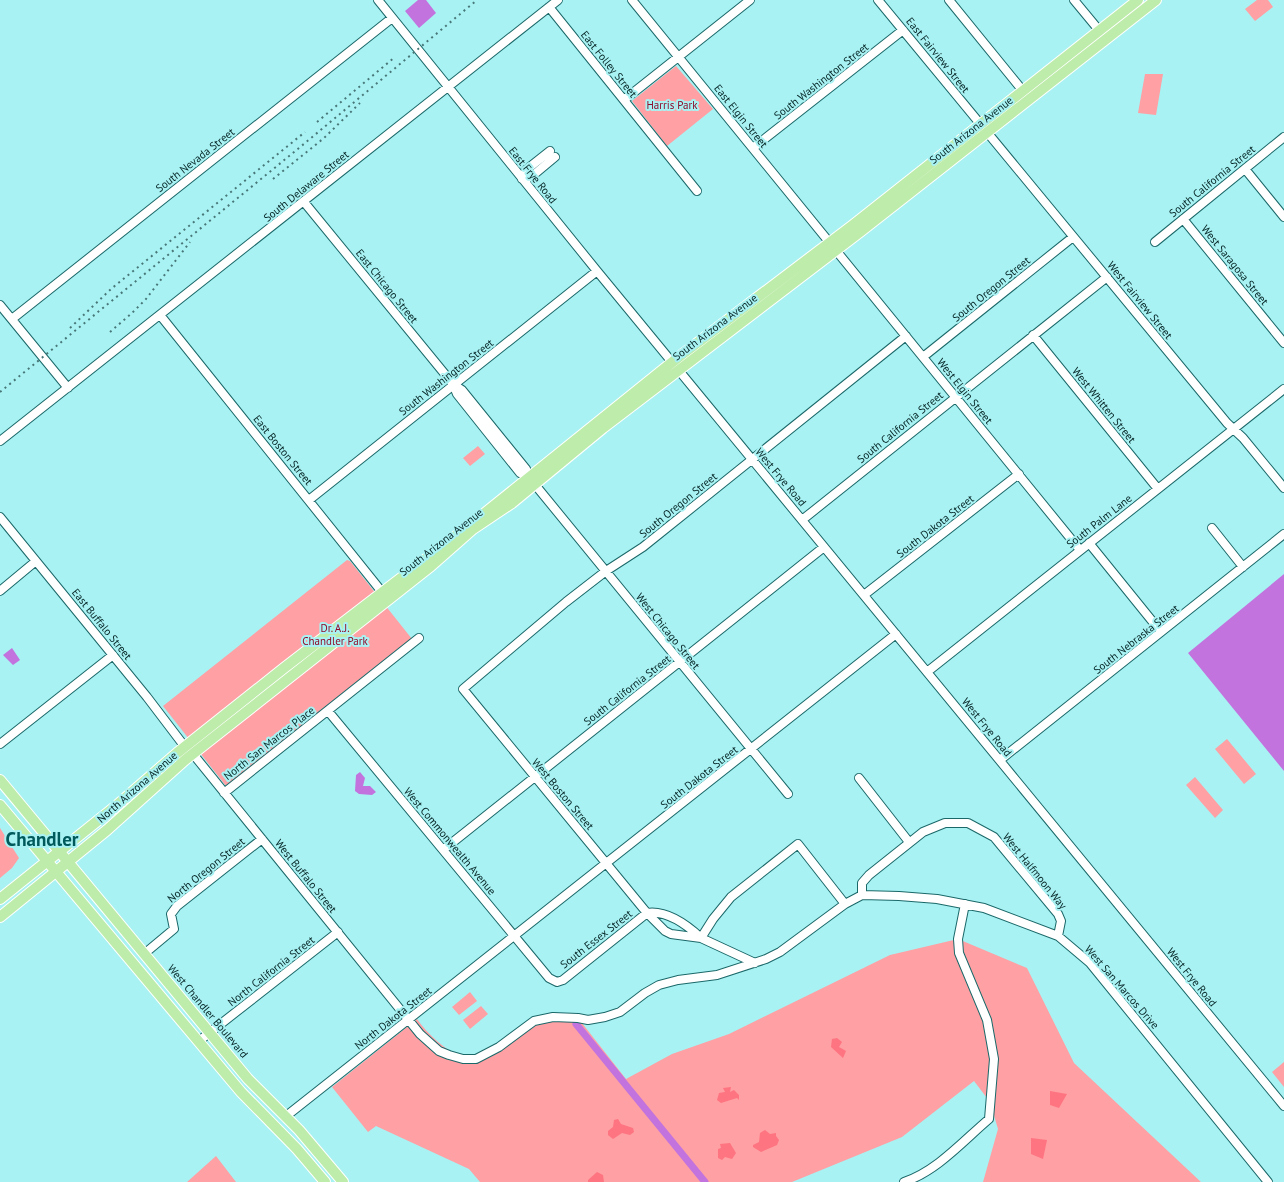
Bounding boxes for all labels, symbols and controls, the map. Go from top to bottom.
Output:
street label: East Fairview Street [903,14,973,96]
street label: East Folley Street [578,28,640,100]
street label: South Washington Street [771,40,871,122]
street label: East Elgin Street [711,81,771,151]
street label: South Arizona Avenue [926,93,1016,167]
park label: Harris Park [646,98,698,112]
street label: South Nevada Street [153,125,237,195]
street label: South California Street [1166,142,1258,220]
street label: East Frye Road [506,144,560,206]
street label: South Delaware Street [261,147,352,225]
street label: West Saragosa Street [1198,222,1272,308]
street label: East Chicago Street [353,246,421,326]
street label: South Oregon Street [949,253,1033,325]
street label: West Fairview Street [1104,258,1176,342]
street label: South Arizona Avenue [670,290,760,363]
street label: South Washington Street [396,336,496,418]
street label: West Elgin Street [934,355,996,427]
street label: West Whitten Street [1069,364,1139,446]
street label: South California Street [854,388,946,466]
street label: East Boston Street [250,412,316,488]
street label: West Frye Road [753,445,809,509]
street label: South Oregon Street [636,469,720,541]
street label: South Dakota Street [894,491,977,561]
street label: South Palm Lane [1063,491,1135,551]
street label: South Arizona Avenue [396,505,486,579]
street label: East Buffalo Street [69,586,135,663]
street label: West Chicago Street [633,590,703,672]
street label: South Nebraska Street [1090,601,1182,677]
park label: Dr. A.J. Chandler Park [302,621,368,648]
street label: South California Street [581,652,673,728]
street label: West Frye Road [959,695,1015,759]
street label: North San Marcos Place [221,703,318,783]
street label: South Dakota Street [658,742,741,812]
street label: North Arizona Avenue [94,748,180,826]
street label: West Boston Street [529,755,597,833]
street label: West Commonwealth Avenue [401,784,499,898]
district label: Chandler [6,827,79,851]
street label: West Halfmoon Way [1000,830,1071,913]
street label: North Oregon Street [164,834,248,906]
street label: West Buffalo Street [272,836,340,916]
street label: South Essex Street [557,906,635,971]
street label: North California Street [225,933,317,1009]
street label: West San Marcos Drive [1082,942,1162,1032]
street label: West Frye Road [1164,945,1220,1009]
street label: West Chandler Boulevard [165,961,251,1061]
street label: North Dakota Street [352,983,435,1052]

